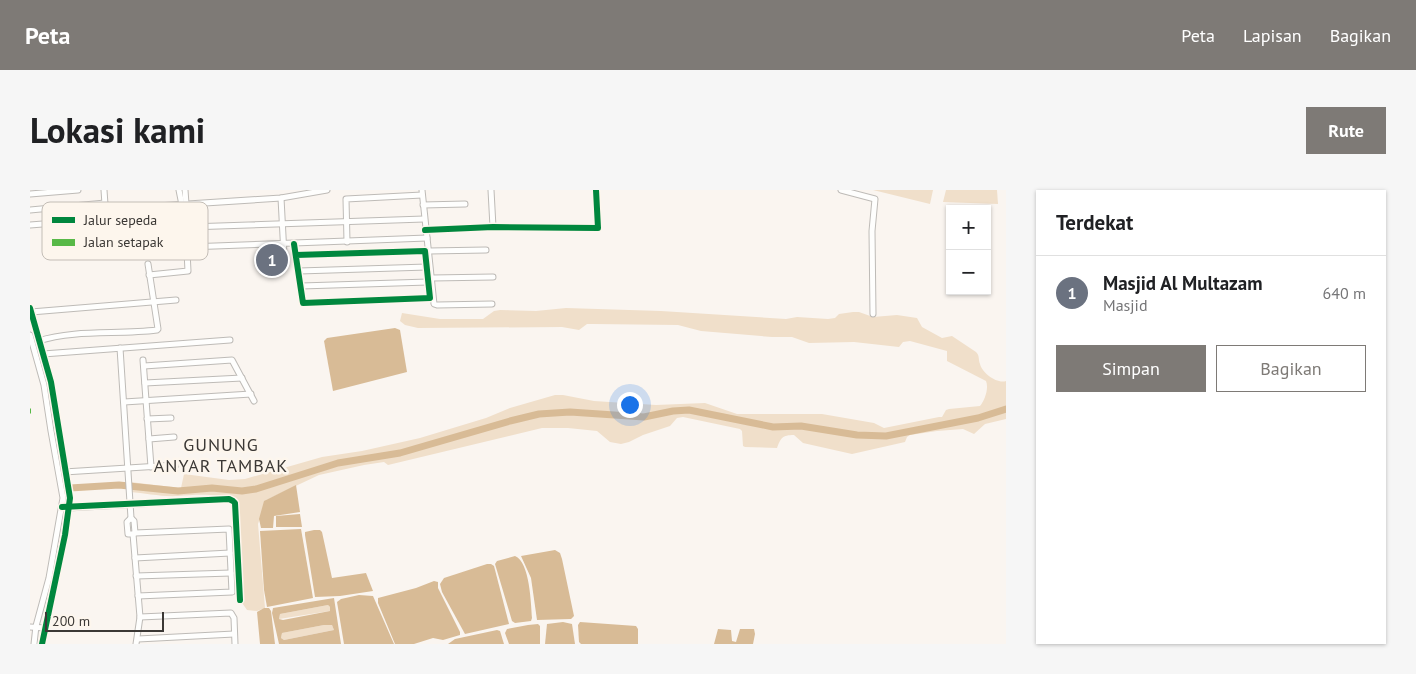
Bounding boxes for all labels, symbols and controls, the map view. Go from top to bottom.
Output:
text: Peta [25,20,70,51]
text: Peta [1181,24,1215,47]
text: Lapisan [1243,24,1302,47]
text: Bagikan [1330,24,1391,47]
text: Lokasi kami [30,107,205,153]
button: Rute [1306,107,1386,154]
legend [42,202,208,260]
map controls [946,205,991,295]
button: + [946,205,991,250]
text: Terdekat [1056,209,1133,236]
text: Jalur sepeda [83,211,157,229]
text: Jalan setapak [83,233,164,251]
pin: 1 [256,241,288,279]
button: − [946,250,991,295]
text: Masjid Al Multazam [1103,271,1263,295]
text: 1 [1067,283,1077,303]
text: 640 m [1323,283,1366,303]
text: Masjid [1103,295,1148,315]
button: Simpan [1056,345,1206,392]
button: Bagikan [1216,345,1366,392]
your location [617,392,643,418]
district label: GUNUNG ANYAR TAMBAK [154,433,288,477]
scale bar [45,609,164,632]
text: 200 m [52,612,90,630]

